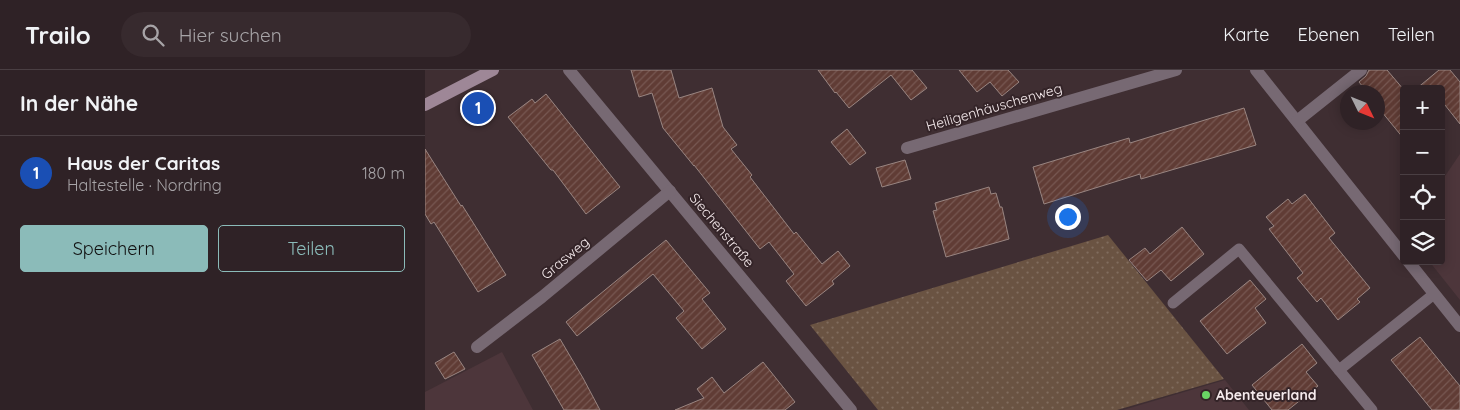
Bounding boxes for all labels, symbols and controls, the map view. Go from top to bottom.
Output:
search box [121,12,471,57]
text: Trailo [25,20,91,50]
icon: search [139,21,167,49]
text: Hier suchen [179,23,282,47]
text: Karte [1223,23,1269,46]
text: Ebenen [1297,23,1360,46]
text: Teilen [1388,23,1435,46]
street label: Heiligenhäuschenweg [924,79,1064,135]
north arrow [1340,85,1385,130]
map controls [1400,85,1445,265]
button: + [1400,85,1445,130]
pin: 1 [462,89,494,127]
text: In der Nähe [20,90,138,116]
button: − [1400,130,1445,175]
text: Haus der Caritas [67,151,220,175]
text: 1 [33,163,39,183]
text: 180 m [362,163,405,183]
text: Haltestelle · Nordring [67,175,222,195]
button: locate [1400,175,1445,220]
street label: Siechenstraße [686,189,758,271]
your location [1055,204,1081,230]
button: layers [1400,220,1445,265]
button: Speichern [20,225,208,272]
button: Teilen [218,225,405,272]
street label: Grasweg [537,233,593,283]
place label: Abenteuerland [1216,386,1317,404]
marker: Abenteuerland [1200,389,1212,401]

